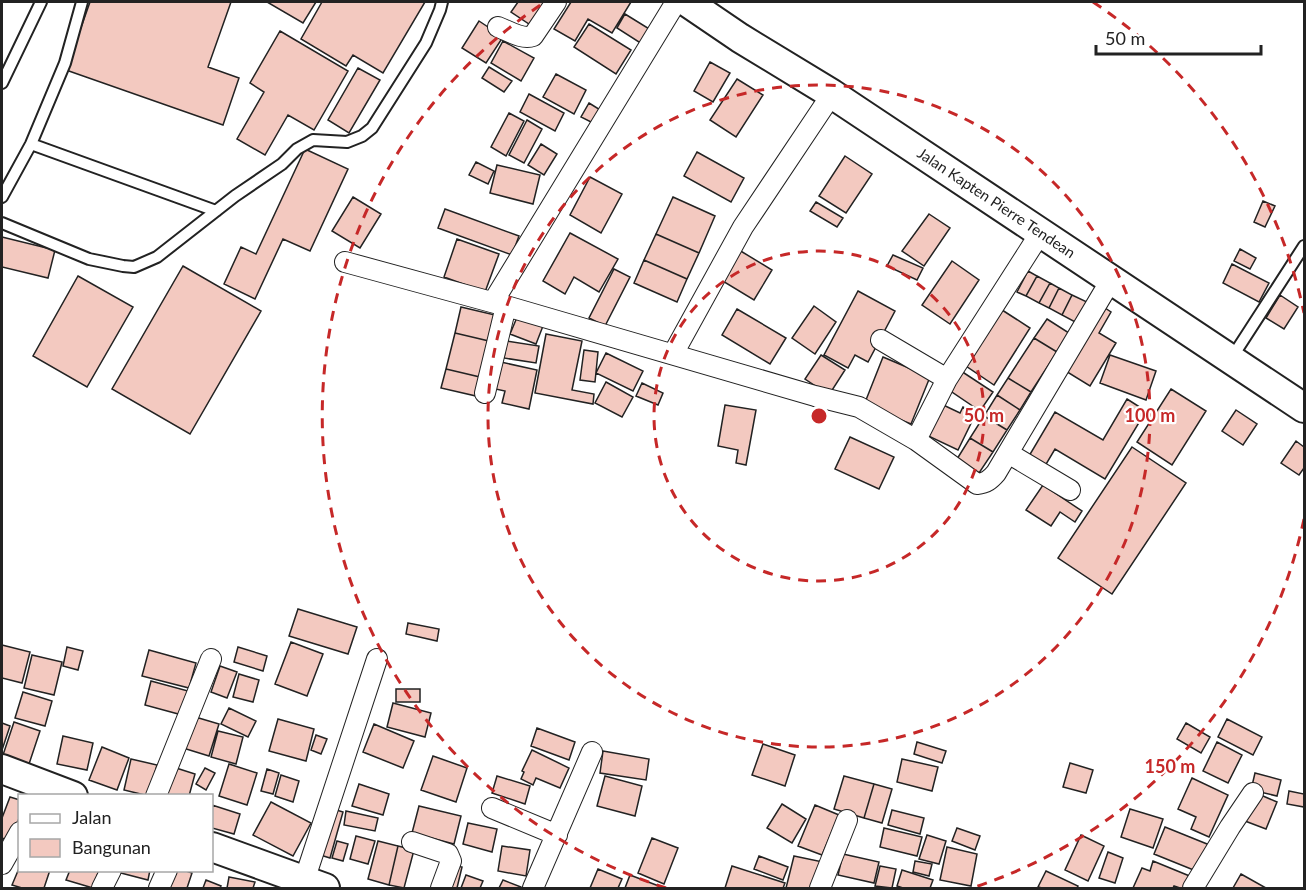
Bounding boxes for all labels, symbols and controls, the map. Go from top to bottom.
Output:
scale bar [1096,18,1261,56]
text: 50 m [1105,27,1145,49]
street label: Jalan Kapten Pierre Tendean [914,143,1079,261]
text: 50 m [964,404,1004,426]
text: 100 m [1125,404,1175,426]
centre of rings [809,406,829,426]
text: 150 m [1145,755,1195,777]
legend [18,794,213,872]
text: Jalan [72,806,111,828]
text: Bangunan [72,836,151,858]

